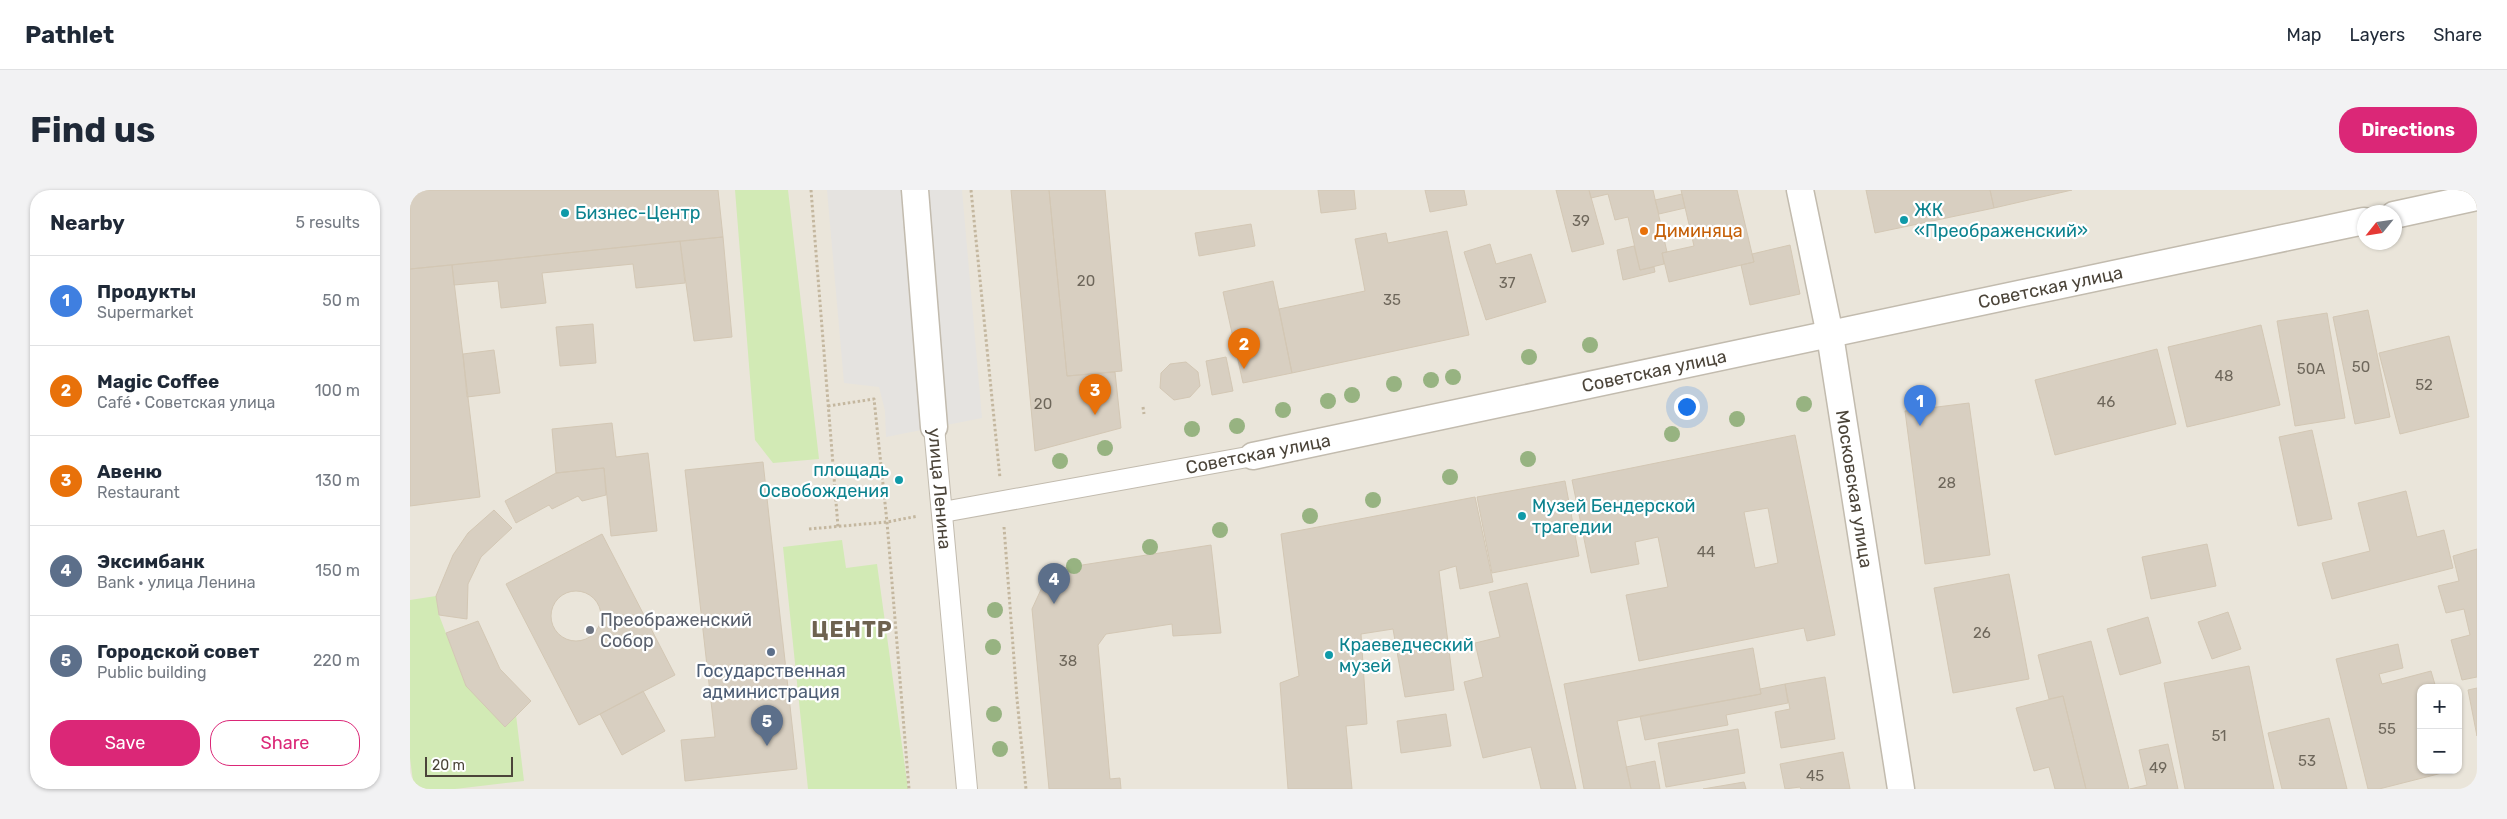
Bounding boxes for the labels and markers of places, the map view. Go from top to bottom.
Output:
place label: ЖК «Преображенский» [1914,199,2088,242]
place label: Бизнес-Центр [575,202,700,224]
marker: Бизнес-Центр [559,207,571,219]
marker: ЖК «Преображенский» [1898,214,1910,226]
place label: Диминяца [1654,220,1743,242]
marker: Диминяца [1638,225,1650,237]
pin: 2 [1228,328,1260,369]
pin: 3 [1079,374,1111,415]
pin: 1 [1904,385,1936,426]
place label: площадь Освобождения [759,459,889,502]
marker: площадь Освобождения [893,474,905,486]
place label: Музей Бендерской трагедии [1532,495,1695,538]
marker: Музей Бендерской трагедии [1516,510,1528,522]
pin: 4 [1038,563,1070,604]
place label: Преображенский Собор [600,609,752,652]
marker: Преображенский Собор [584,624,596,636]
place label: Краеведческий музей [1339,634,1474,677]
marker: Государственная администрация [765,646,777,658]
marker: Краеведческий музей [1323,649,1335,661]
place label: Государственная администрация [696,660,846,703]
pin: 5 [751,705,783,746]

